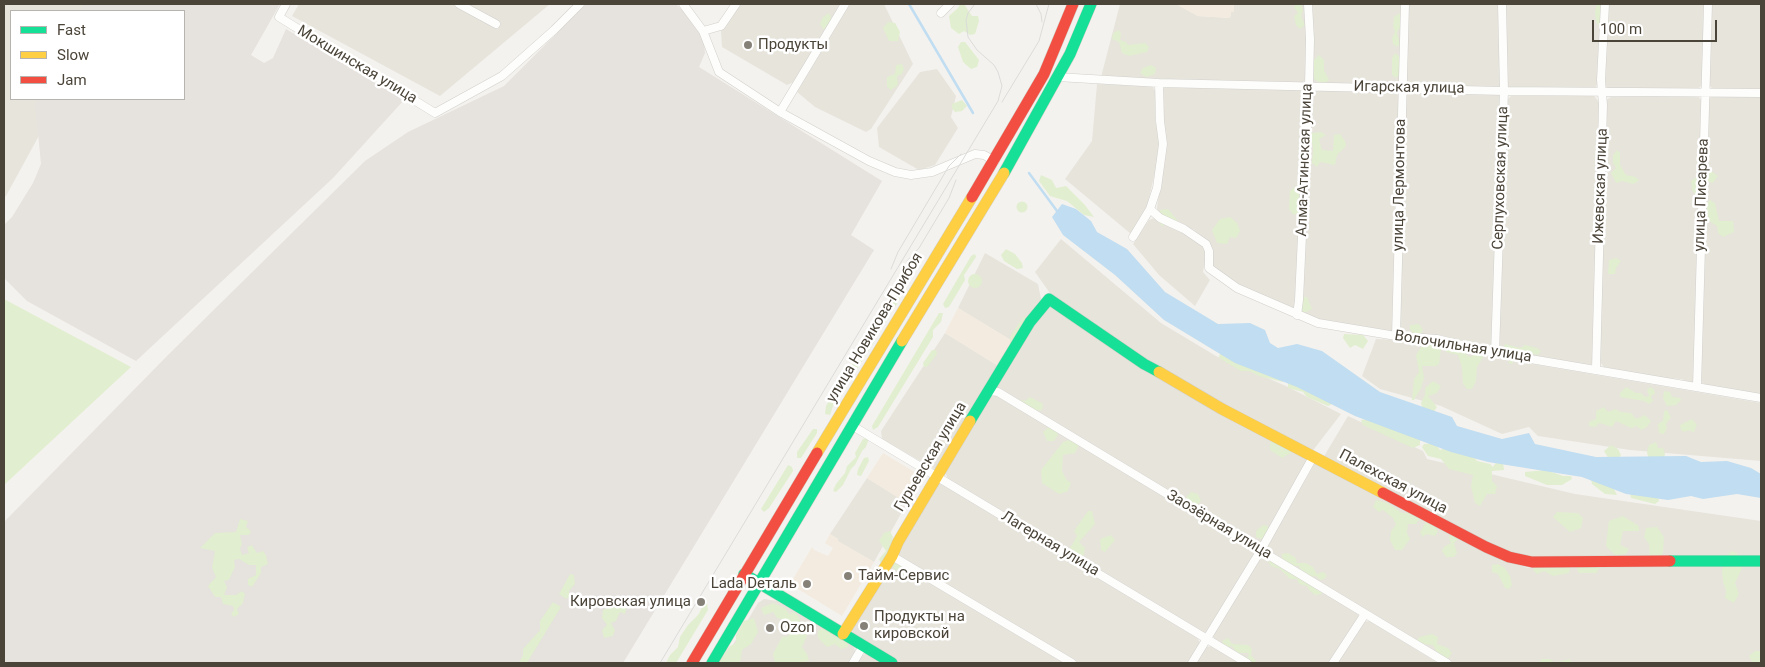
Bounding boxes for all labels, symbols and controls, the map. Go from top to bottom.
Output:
legend [10,10,185,100]
scale bar [1595,10,1720,42]
text: 100 m [1600,20,1642,38]
text: Fast [57,21,86,39]
street label: Мокшинская улица [294,22,420,108]
place label: Продукты [758,36,828,54]
marker: Продукты [742,39,754,51]
text: Slow [57,46,89,64]
text: Jam [57,71,87,89]
street label: Игарская улица [1353,78,1465,98]
street label: Алма-Атинская улица [1293,83,1317,237]
street label: Серпуховская улица [1490,106,1512,250]
street label: улица Лермонтова [1390,119,1410,251]
street label: Ижевская улица [1590,128,1612,244]
street label: улица Писарева [1691,138,1713,252]
street label: улица Новикова-Прибоя [823,250,927,406]
street label: Волочильная улица [1393,327,1533,367]
street label: Гурьевская улица [891,399,971,515]
street label: Палехская улица [1336,446,1450,518]
street label: Заозёрная улица [1163,486,1275,564]
street label: Лагерная улица [998,508,1102,580]
place label: Тайм-Сервис [858,567,949,585]
marker: Тайм-Сервис [842,570,854,582]
place label: Lada Dеталь [711,575,797,593]
marker: Lada Dеталь [801,578,813,590]
place label: Кировская улица [570,593,691,611]
marker: Кировская улица [695,596,707,608]
place label: Продукты на кировской [874,608,965,643]
place label: Ozon [780,619,814,637]
marker: Продукты на кировской [858,620,870,632]
marker: Ozon [764,622,776,634]

